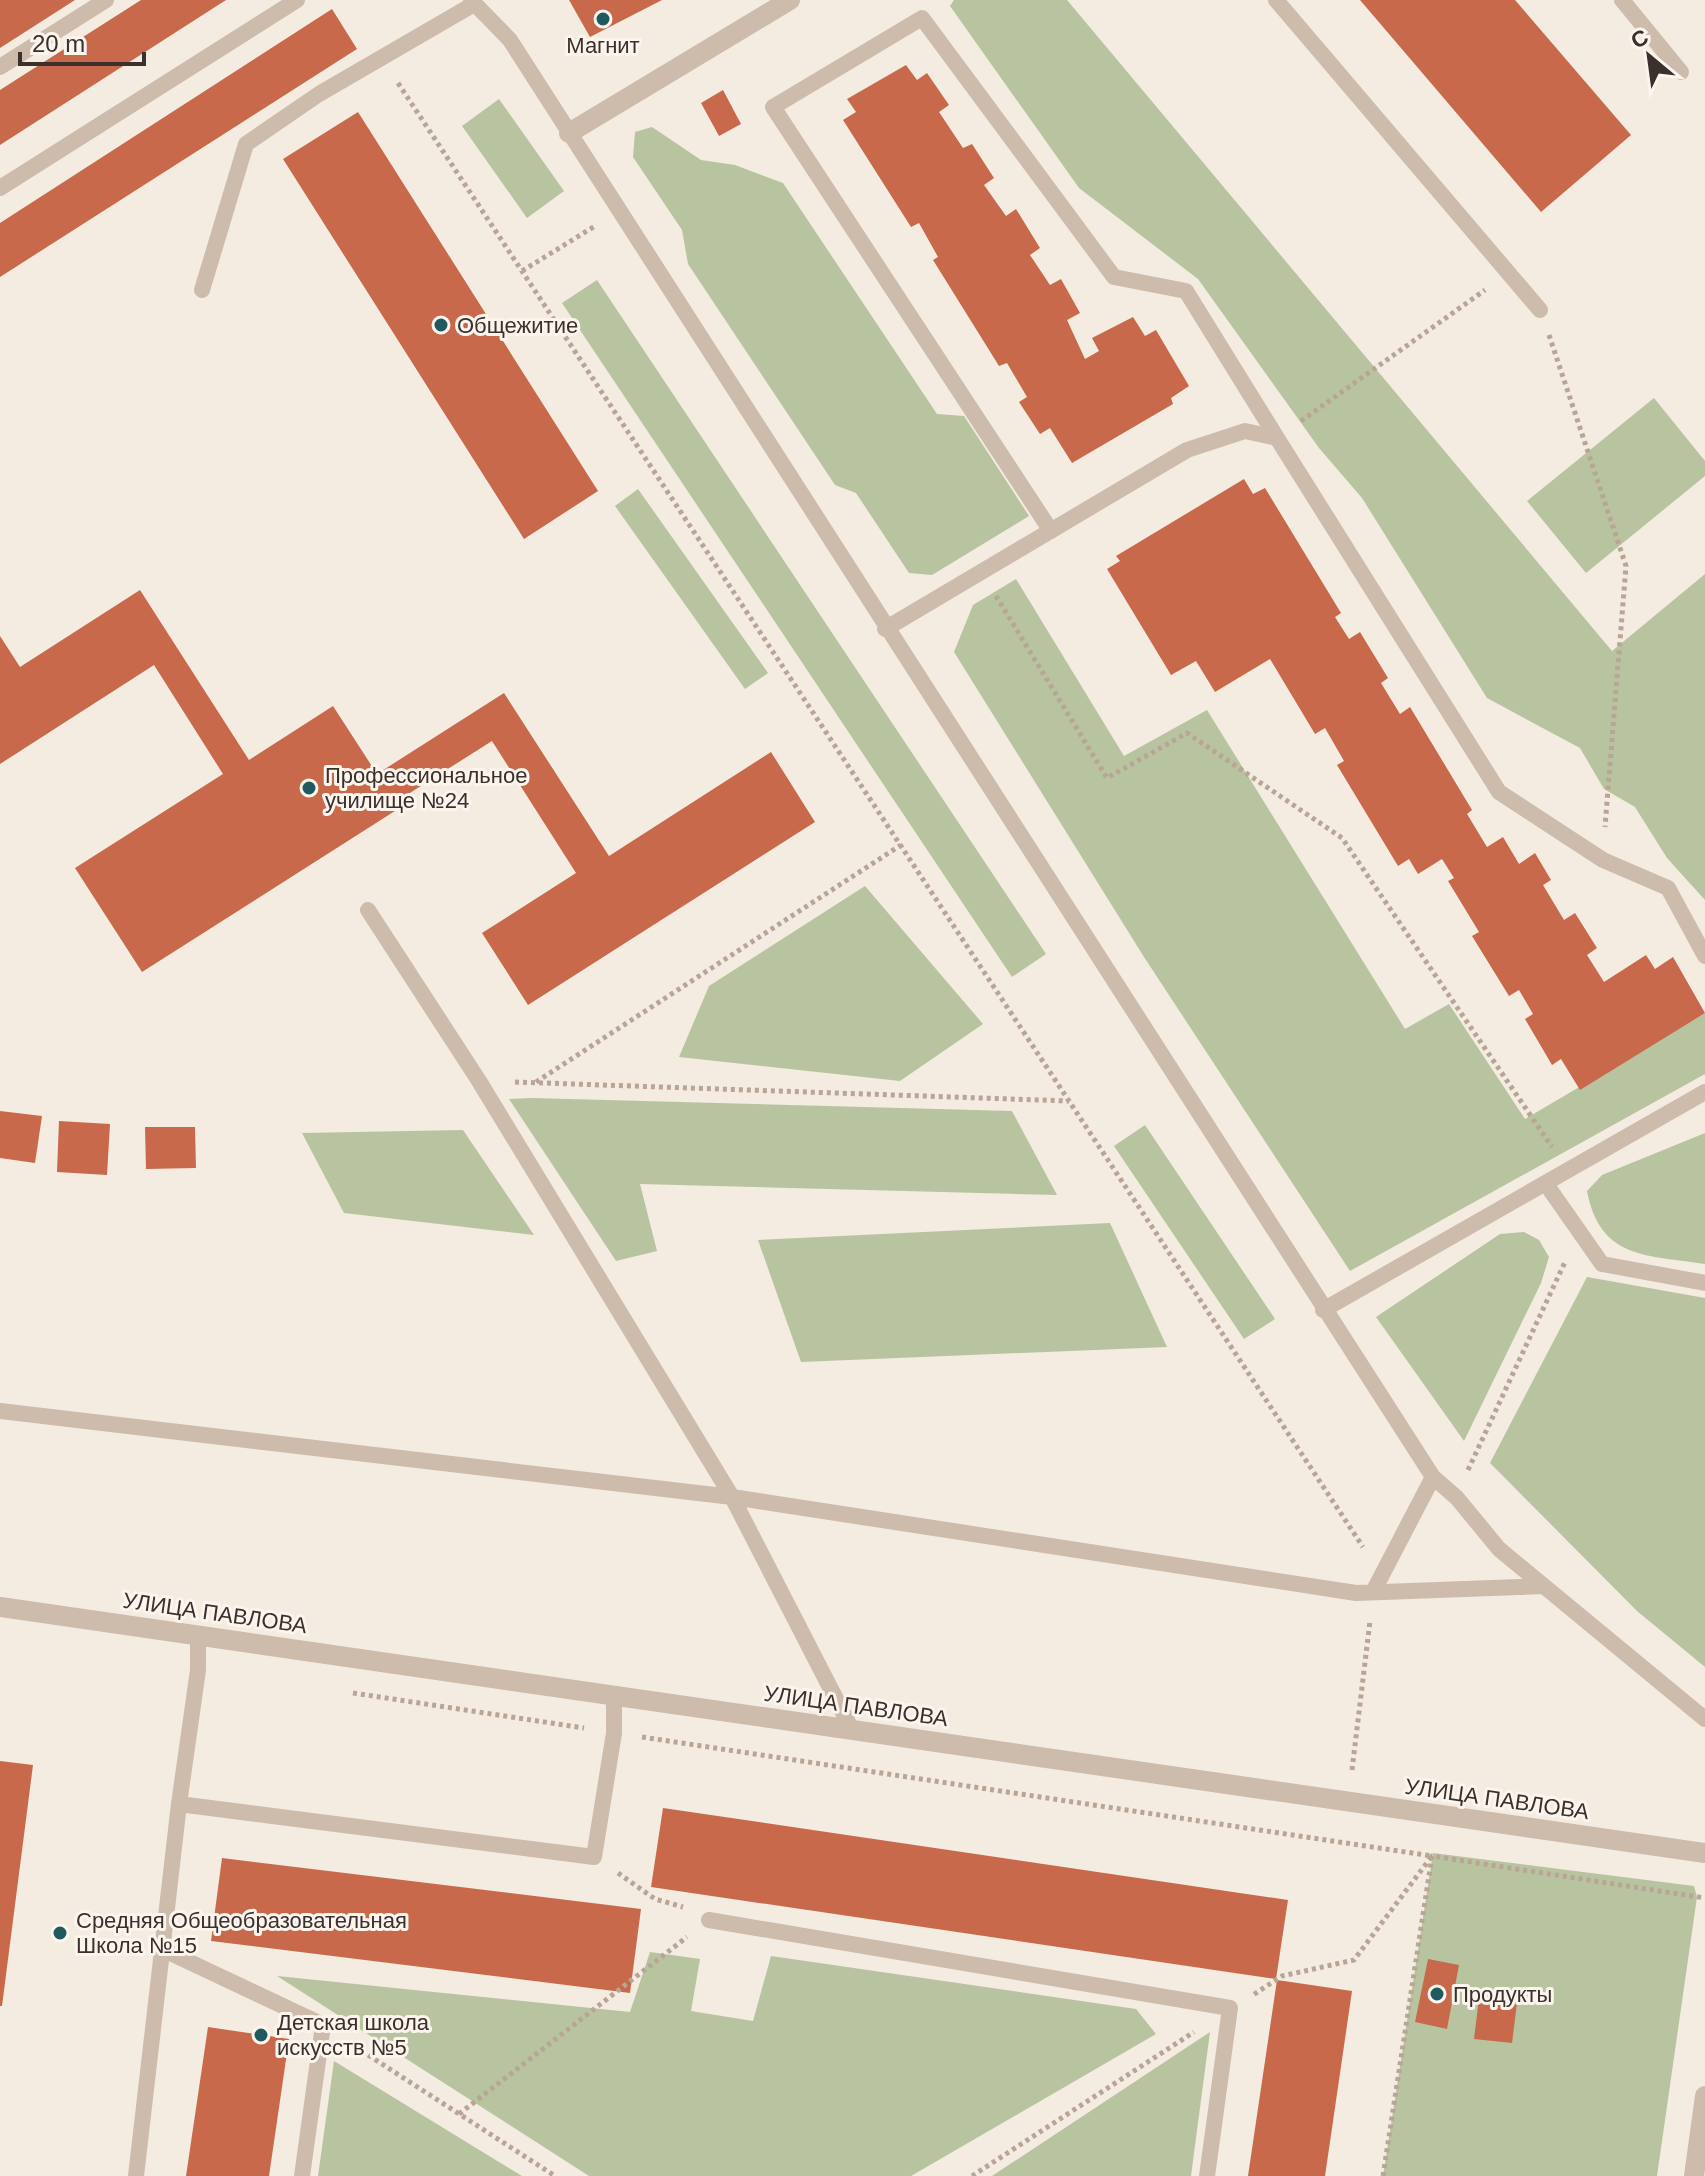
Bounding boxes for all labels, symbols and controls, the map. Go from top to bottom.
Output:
marker: Магнит [594,10,612,28]
scale bar [20,16,144,66]
north arrow [1609,16,1689,96]
text: С [1627,24,1653,54]
text: 20 m [32,30,85,57]
place label: Магнит [566,33,640,58]
place label: Общежитие [457,313,578,338]
marker: Общежитие [432,316,450,334]
place label: Профессиональное училище №24 [325,763,527,813]
marker: Профессиональное училище №24 [300,779,318,797]
street label: УЛИЦА ПАВЛОВА [121,1588,309,1638]
street label: УЛИЦА ПАВЛОВА [762,1681,950,1731]
street label: УЛИЦА ПАВЛОВА [1403,1774,1591,1824]
place label: Средняя Общеобразовательная Школа №15 [76,1908,407,1958]
marker: Средняя Общеобразовательная Школа №15 [51,1924,69,1942]
place label: Продукты [1453,1982,1552,2007]
marker: Продукты [1428,1985,1446,2003]
place label: Детская школа искусств №5 [277,2010,430,2060]
marker: Детская школа искусств №5 [252,2026,270,2044]

